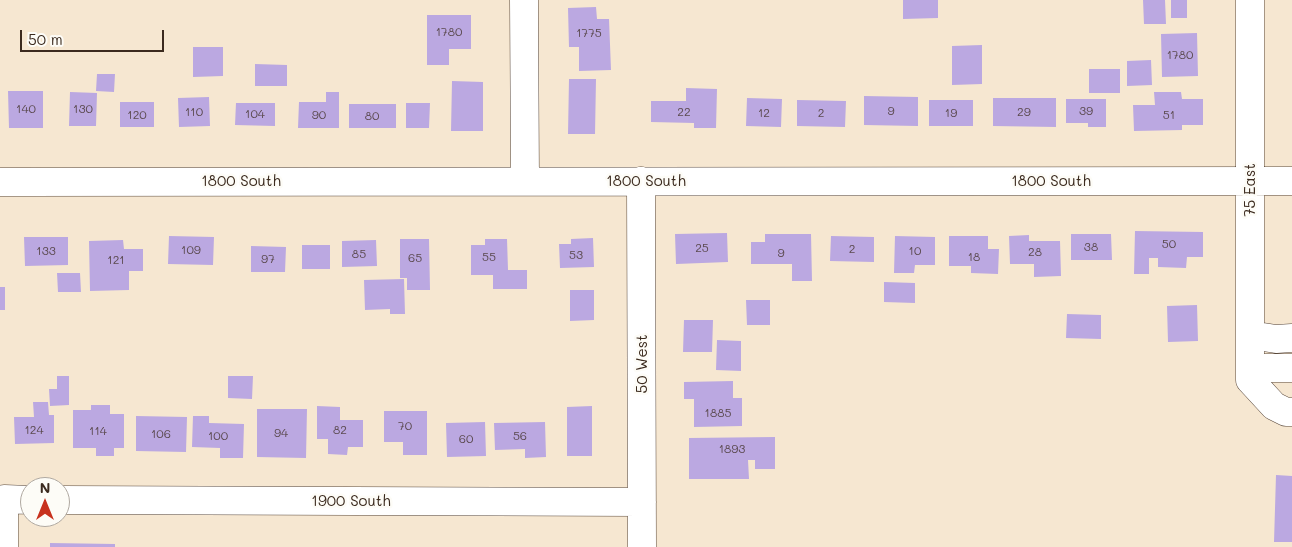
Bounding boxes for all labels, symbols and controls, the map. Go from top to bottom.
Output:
scale bar [22,20,166,52]
house number: 1780 [436,25,462,39]
house number: 1775 [576,26,602,40]
text: 50 m [28,29,63,49]
house number: 1780 [1167,48,1193,62]
house number: 140 [16,102,36,116]
house number: 130 [73,102,93,116]
house number: 9 [887,104,895,118]
house number: 39 [1079,104,1093,118]
house number: 110 [185,105,203,119]
house number: 22 [677,105,691,119]
house number: 29 [1017,105,1031,119]
house number: 12 [758,106,770,120]
house number: 2 [818,106,824,120]
house number: 19 [945,106,957,120]
house number: 104 [245,107,265,121]
house number: 120 [127,108,147,122]
house number: 90 [312,108,326,122]
house number: 51 [1163,108,1175,122]
house number: 80 [365,109,379,123]
street label: 75 East [1241,163,1259,217]
street label: 1800 South [201,172,281,190]
street label: 1800 South [606,172,686,190]
street label: 1800 South [1011,172,1091,190]
house number: 50 [1162,237,1176,251]
house number: 38 [1084,240,1098,254]
house number: 25 [695,241,709,255]
house number: 2 [849,242,855,256]
house number: 109 [181,243,201,257]
house number: 133 [36,244,56,258]
house number: 10 [909,244,921,258]
house number: 28 [1028,245,1042,259]
house number: 9 [777,246,785,260]
house number: 85 [352,247,366,261]
house number: 53 [569,248,583,262]
house number: 55 [482,250,496,264]
house number: 18 [968,250,980,264]
house number: 65 [408,251,422,265]
house number: 97 [261,252,275,266]
house number: 121 [107,253,125,267]
street label: 50 West [633,334,651,394]
house number: 1885 [705,406,731,420]
house number: 70 [398,419,412,433]
house number: 124 [24,423,44,437]
house number: 82 [333,423,347,437]
house number: 114 [89,424,107,438]
house number: 94 [274,426,288,440]
house number: 106 [151,427,171,441]
house number: 100 [208,429,228,443]
house number: 56 [513,429,527,443]
house number: 60 [459,432,473,446]
house number: 1893 [719,442,745,456]
north arrow [20,477,70,527]
text: N [40,478,50,497]
street label: 1900 South [311,492,391,510]

